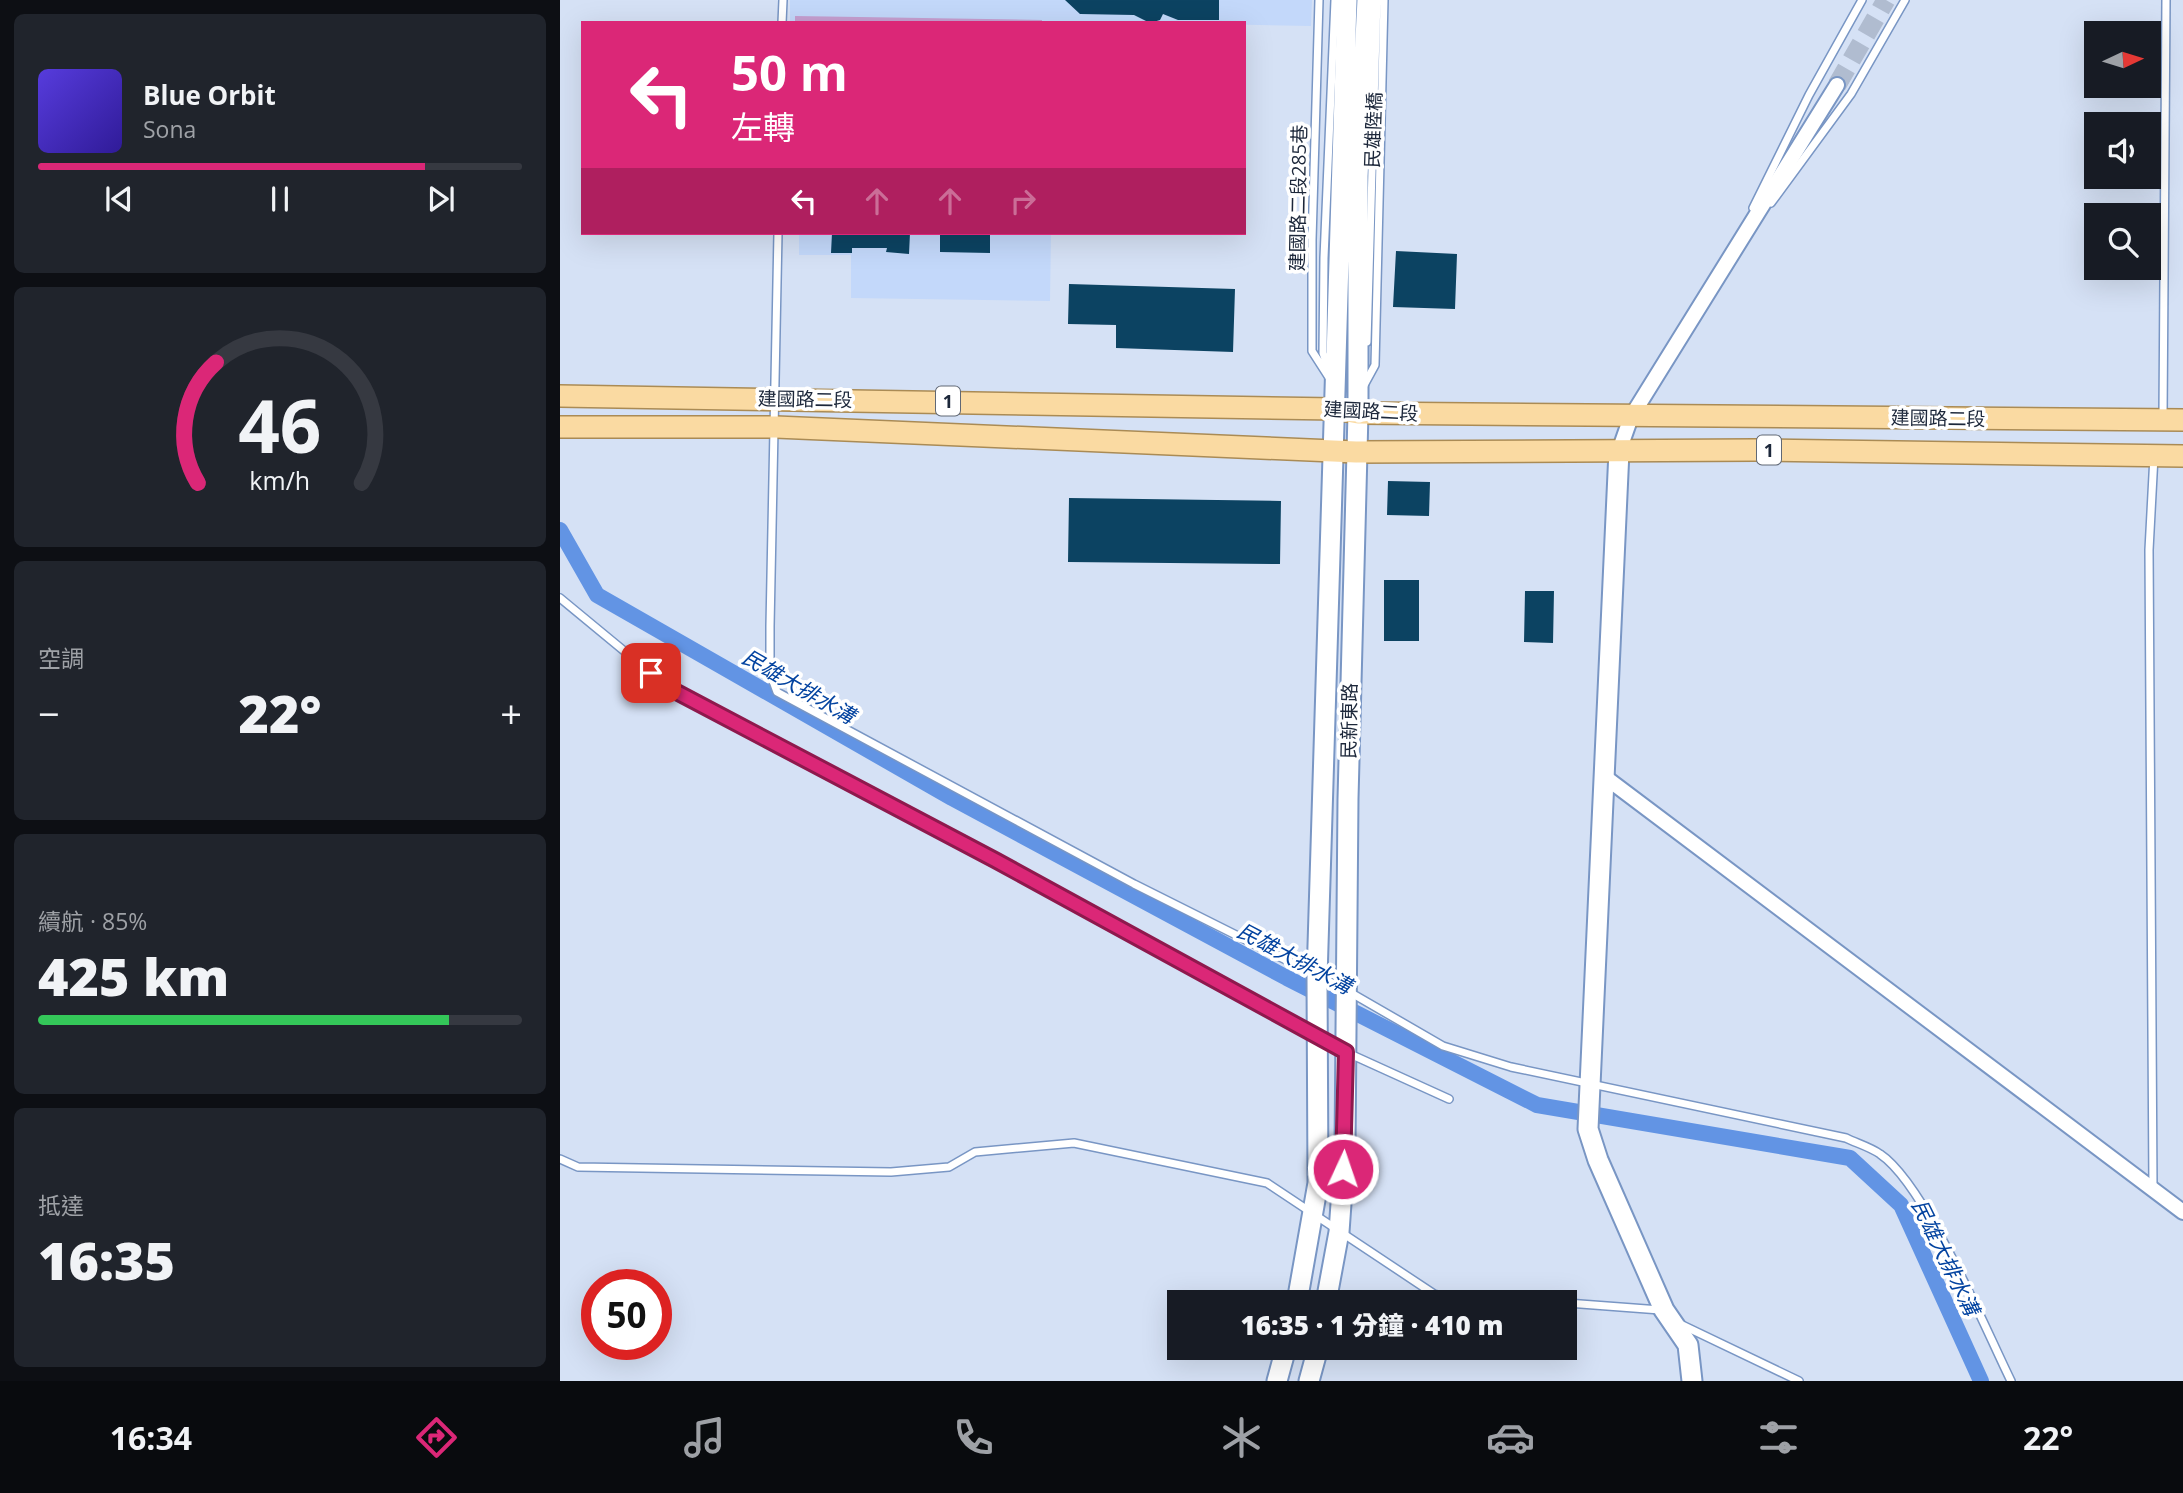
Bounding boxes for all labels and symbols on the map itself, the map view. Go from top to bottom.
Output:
north arrow [2084,21,2161,98]
street label: 民雄陸橋 [1359,92,1387,168]
street label: 建國路二段285巷 [1284,124,1312,272]
street label: 建國路二段 [757,385,853,413]
road number: 1 [936,386,960,416]
street label: 建國路二段 [1323,396,1419,426]
street label: 建國路二段 [1890,404,1986,432]
road number: 1 [1757,436,1781,464]
water label: 民雄大排水溝 [737,642,863,731]
pin [621,643,681,703]
street label: 民新東路 [1335,683,1363,759]
water label: 民雄大排水溝 [1233,916,1360,1001]
position arrow [1306,1132,1380,1206]
water label: 民雄大排水溝 [1906,1194,1988,1322]
speed limit sign: 50 [581,1269,672,1360]

